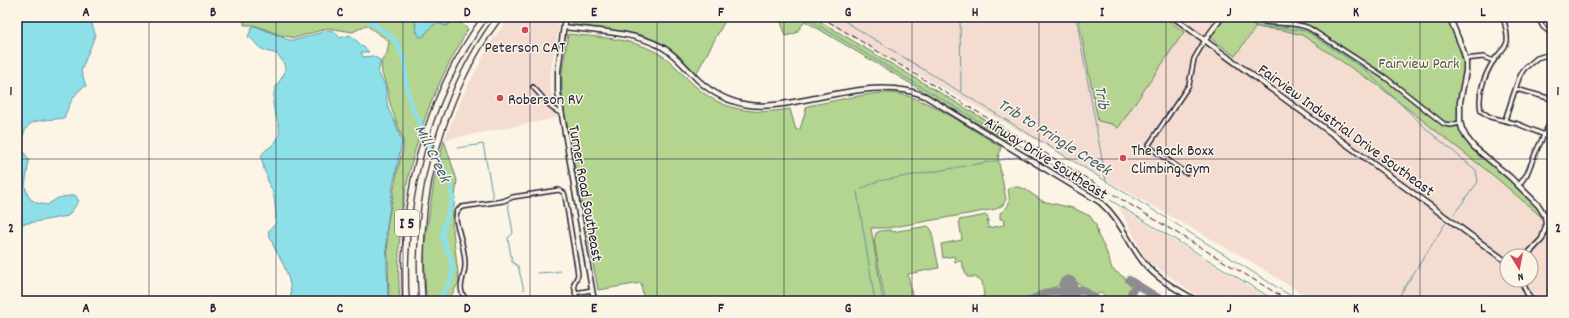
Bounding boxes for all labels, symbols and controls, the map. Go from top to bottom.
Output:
text: A [82,4,90,23]
text: B [210,4,216,23]
text: C [337,4,344,23]
text: D [464,4,471,23]
text: E [591,4,598,23]
text: F [718,4,724,23]
text: G [845,4,852,23]
text: H [972,4,979,23]
text: I [1100,4,1105,23]
text: J [1227,4,1232,23]
text: K [1353,4,1359,23]
text: L [1480,4,1486,23]
marker: Peterson CAT [520,25,530,35]
place label: Peterson CAT [484,37,566,60]
park label: Fairview Park [1378,53,1460,76]
street label: Fairview Industrial Drive Southeast [1252,59,1439,203]
text: 1 [10,83,13,102]
text: 1 [1557,83,1560,102]
water label: Trib [1086,84,1114,113]
place label: Roberson RV [508,89,584,112]
marker: Roberson RV [495,93,505,103]
water label: Trib to Pringle Creek [992,94,1116,184]
street label: Airway Drive Southeast [980,112,1112,206]
water label: Mill Creek [407,121,456,189]
street label: Turner Road Southeast [561,123,608,264]
place label: The Rock Boxx Climbing Gym [1131,140,1214,181]
marker: The Rock Boxx Climbing Gym [1118,153,1128,163]
road number: I 5 [395,210,419,236]
text: 2 [8,220,14,239]
text: 2 [1555,220,1561,239]
north arrow [1499,248,1539,288]
text: N [1516,268,1524,284]
text: A [82,300,90,318]
text: B [210,300,216,318]
text: C [337,300,344,318]
text: D [464,300,471,318]
text: E [591,300,598,318]
text: F [718,300,724,318]
text: G [845,300,852,318]
text: H [972,300,979,318]
text: I [1100,300,1105,318]
text: J [1227,300,1232,318]
text: K [1353,300,1359,318]
text: L [1480,300,1486,318]

